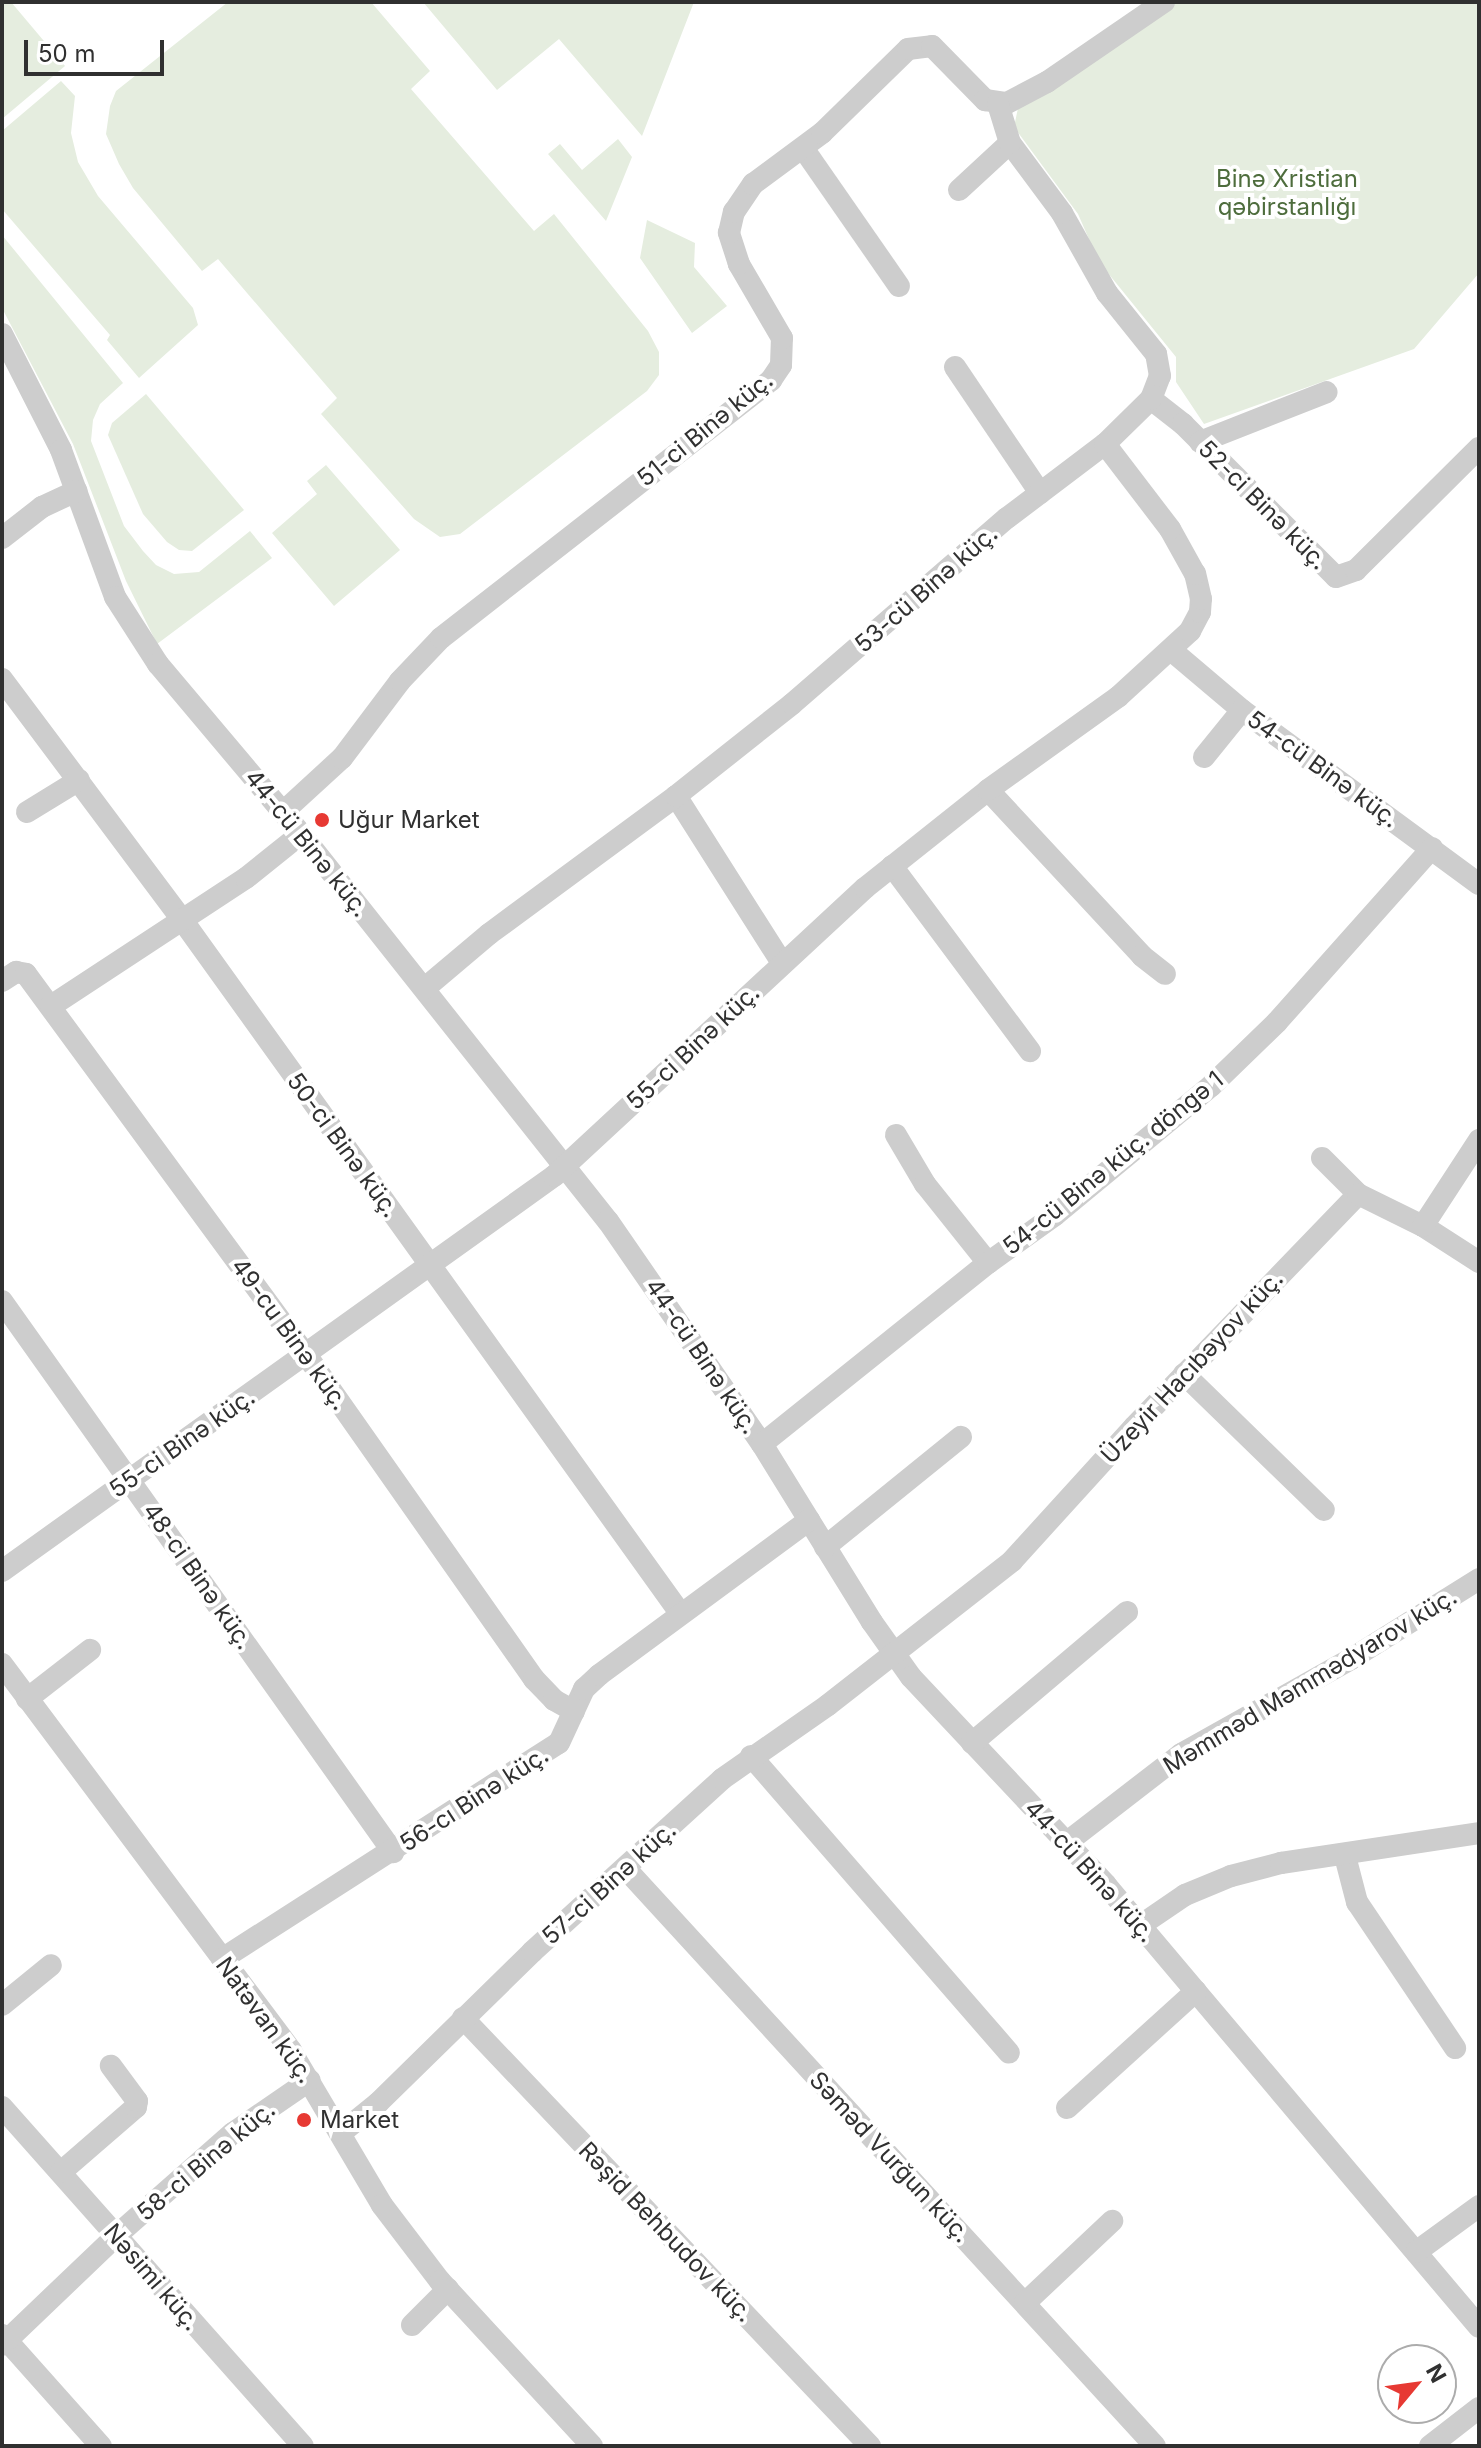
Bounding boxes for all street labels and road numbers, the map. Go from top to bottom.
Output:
street label: 51-ci Binə küç. [631,366,779,492]
street label: 52-ci Binə küç. [1192,434,1334,576]
street label: 53-cü Binə küç. [849,519,1003,659]
street label: 54-cü Binə küç. [1242,704,1404,834]
street label: 44-cü Binə küç. [239,764,375,922]
street label: 55-ci Binə küç. [621,978,765,1116]
street label: 54-cü Binə küç. döngə 1 [997,1065,1229,1261]
street label: 50-ci Binə küç. [281,1067,405,1223]
street label: 49-cu Binə küç. [225,1253,355,1415]
street label: Üzeyir Hacıbəyov küç. [1095,1264,1289,1470]
street label: 44-cü Binə küç. [639,1273,765,1439]
street label: 55-ci Binə küç. [104,1382,260,1504]
street label: 48-ci Binə küç. [137,1497,259,1655]
street label: Məmməd Məmmədyarov küç. [1158,1582,1462,1780]
street label: 56-cı Binə küç. [394,1740,554,1858]
street label: 44-cü Binə küç. [1019,1794,1161,1948]
street label: 57-ci Binə küç. [536,1815,682,1951]
street label: Natəvan küç. [210,1951,320,2089]
street label: Səməd Vurğun küç. [803,2066,977,2248]
street label: 58-ci Binə küç. [131,2095,281,2227]
street label: Rəşid Behbudov küç. [573,2136,759,2328]
street label: Nəsimi küç. [98,2218,206,2336]

